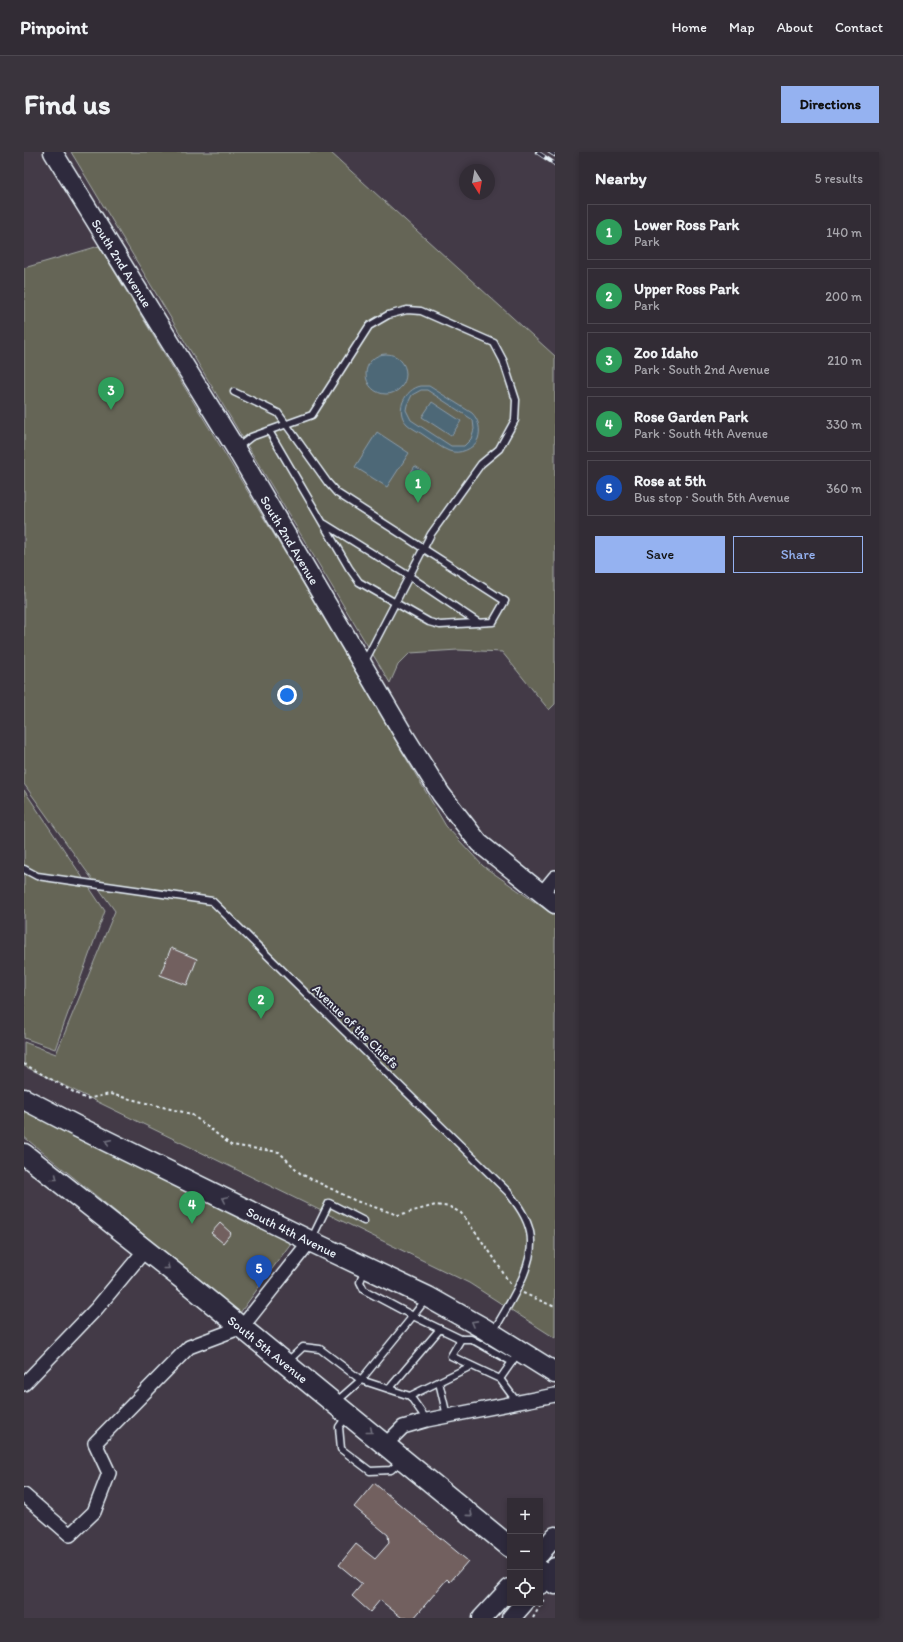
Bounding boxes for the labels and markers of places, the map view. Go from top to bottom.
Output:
pin: 3 [98,377,124,410]
pin: 1 [405,470,431,503]
pin: 2 [248,986,274,1019]
pin: 4 [179,1191,205,1224]
pin: 5 [246,1255,272,1288]

